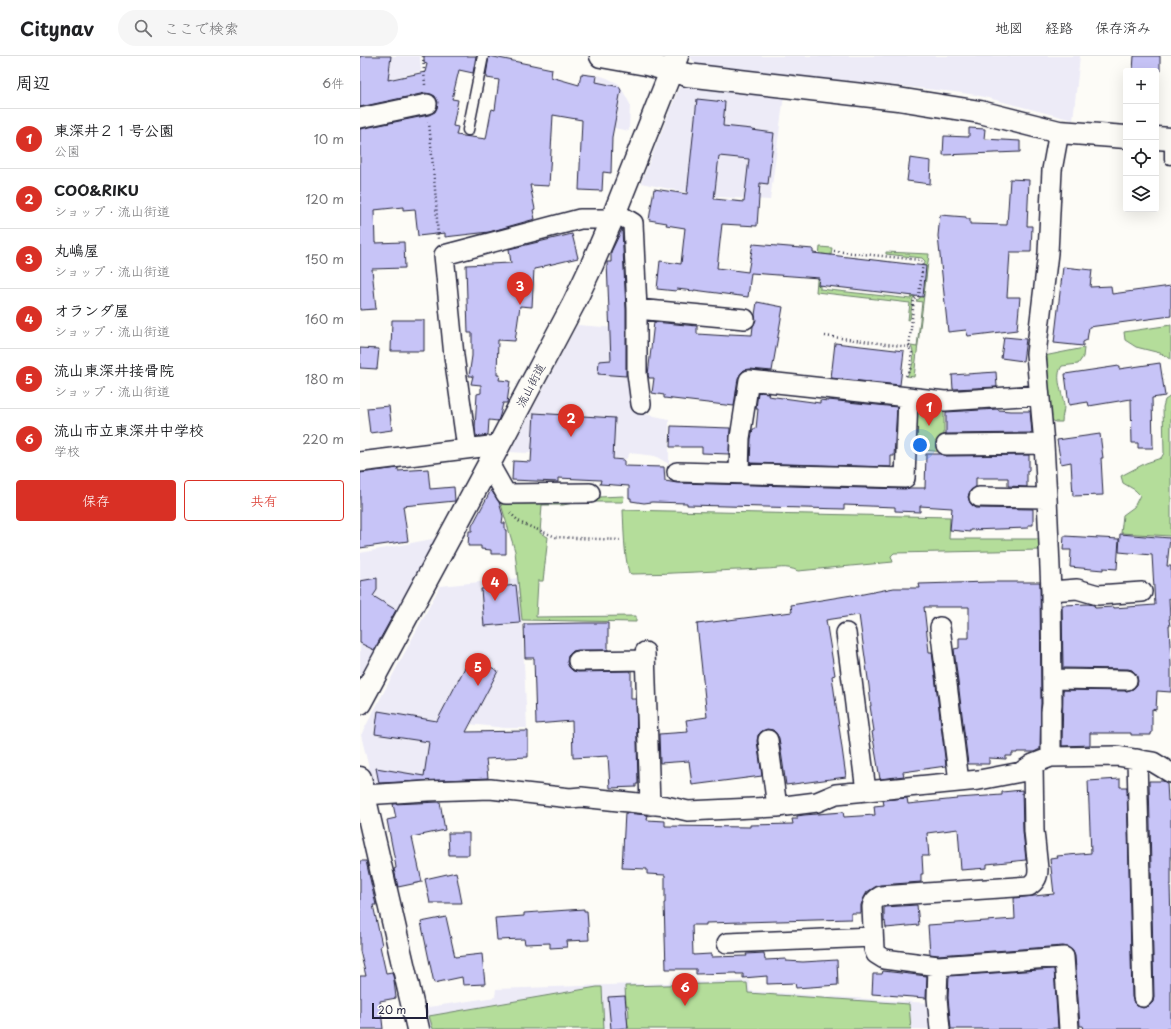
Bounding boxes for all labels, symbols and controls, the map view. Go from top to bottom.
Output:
search box [118,10,398,46]
text: Citynav [20,14,94,42]
text: ここで検索 [164,16,239,39]
icon: search [132,17,154,39]
text: 地図 [995,17,1023,38]
text: 経路 [1045,17,1073,38]
text: 保存済み [1095,17,1151,38]
map controls [1123,68,1159,212]
button: + [1123,68,1159,104]
text: 周辺 [16,69,50,95]
text: 6件 [322,73,344,92]
button: − [1123,104,1159,140]
text: 東深井２１号公園 [54,118,174,141]
text: 1 [26,129,32,148]
text: 10 m [314,129,344,148]
button: locate [1123,140,1159,176]
text: 公園 [54,141,80,160]
button: layers [1123,176,1159,212]
text: COO&RIKU [54,178,139,201]
text: 2 [24,189,34,208]
text: 120 m [305,189,344,208]
text: ショップ · 流山街道 [54,201,170,220]
text: 丸嶋屋 [54,238,99,261]
text: 3 [25,249,33,268]
text: 150 m [305,249,344,268]
text: ショップ · 流山街道 [54,261,170,280]
pin: 3 [507,272,533,305]
text: オランダ屋 [54,298,129,321]
text: 4 [25,309,33,328]
text: 160 m [305,309,344,328]
text: ショップ · 流山街道 [54,321,170,340]
text: 流山東深井接骨院 [54,358,174,381]
street label: 流山街道 [511,360,549,410]
text: 5 [25,369,33,388]
text: 180 m [305,369,344,388]
text: ショップ · 流山街道 [54,381,170,400]
pin: 1 [916,393,942,426]
pin: 2 [558,404,584,437]
text: 流山市立東深井中学校 [54,418,204,441]
text: 6 [24,429,34,448]
text: 220 m [302,429,344,448]
your location [910,435,930,455]
text: 学校 [54,441,80,460]
button: 保存 [16,480,176,521]
button: 共有 [184,480,344,521]
pin: 4 [482,568,508,601]
pin: 5 [465,653,491,686]
pin: 6 [672,973,698,1006]
scale bar [372,1001,428,1020]
text: 20 m [378,1001,406,1018]

